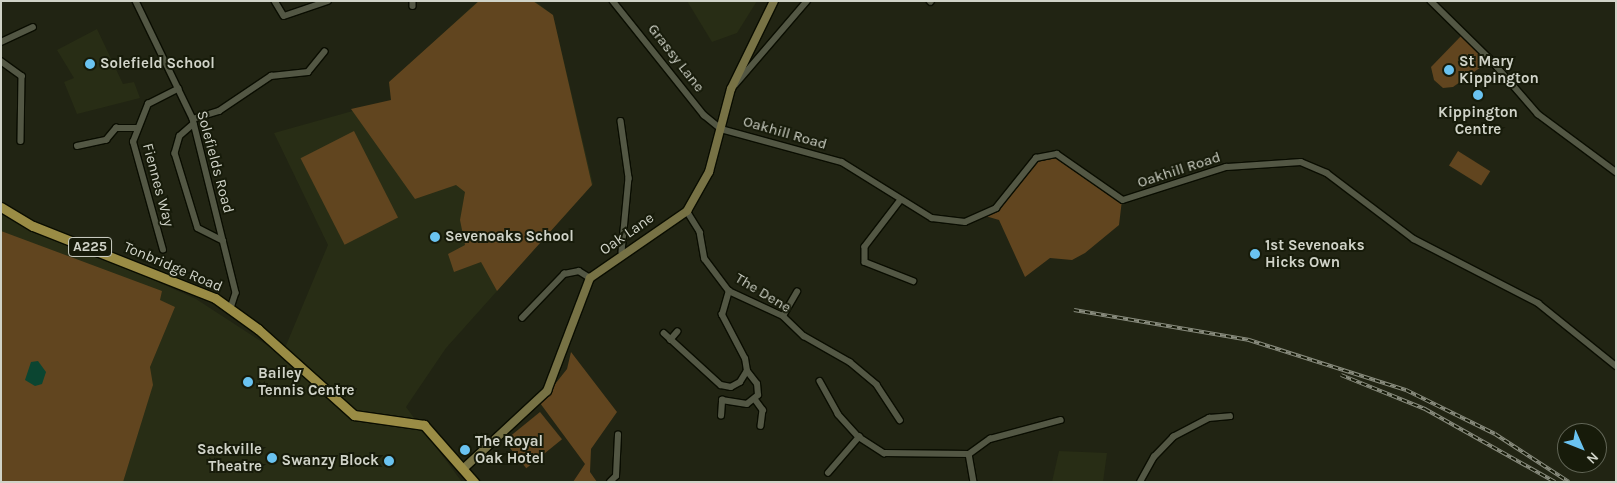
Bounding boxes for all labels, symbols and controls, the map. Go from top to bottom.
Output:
street label: Grassy Lane [644,20,708,96]
place label: St Mary Kippington [1459,52,1539,87]
place label: Solefield School [100,55,215,73]
marker: Solefield School [84,58,96,70]
marker: St Mary Kippington [1443,64,1455,76]
marker: Kippington Centre [1472,89,1484,101]
place label: Kippington Centre [1438,103,1518,138]
street label: Solefields Road [193,109,237,215]
street label: Oakhill Road [741,112,829,154]
street label: Fiennes Way [138,141,178,229]
street label: Oakhill Road [1135,148,1223,192]
street label: Oak Lane [596,209,658,259]
place label: Sevenoaks School [445,228,574,246]
marker: Sevenoaks School [429,231,441,243]
road number: A225 [68,236,112,258]
place label: 1st Sevenoaks Hicks Own [1265,236,1365,271]
street label: Tonbridge Road [121,238,225,296]
marker: 1st Sevenoaks Hicks Own [1249,248,1261,260]
street label: The Dene [732,269,794,317]
place label: Bailey Tennis Centre [258,364,355,399]
marker: Bailey Tennis Centre [242,376,254,388]
north arrow [1557,423,1607,473]
place label: The Royal Oak Hotel [475,432,544,467]
place label: Sackville Theatre [197,440,262,475]
marker: The Royal Oak Hotel [459,444,471,456]
text: N [1583,449,1602,468]
marker: Sackville Theatre [266,452,278,464]
place label: Swanzy Block [282,452,379,470]
marker: Swanzy Block [383,455,395,467]

